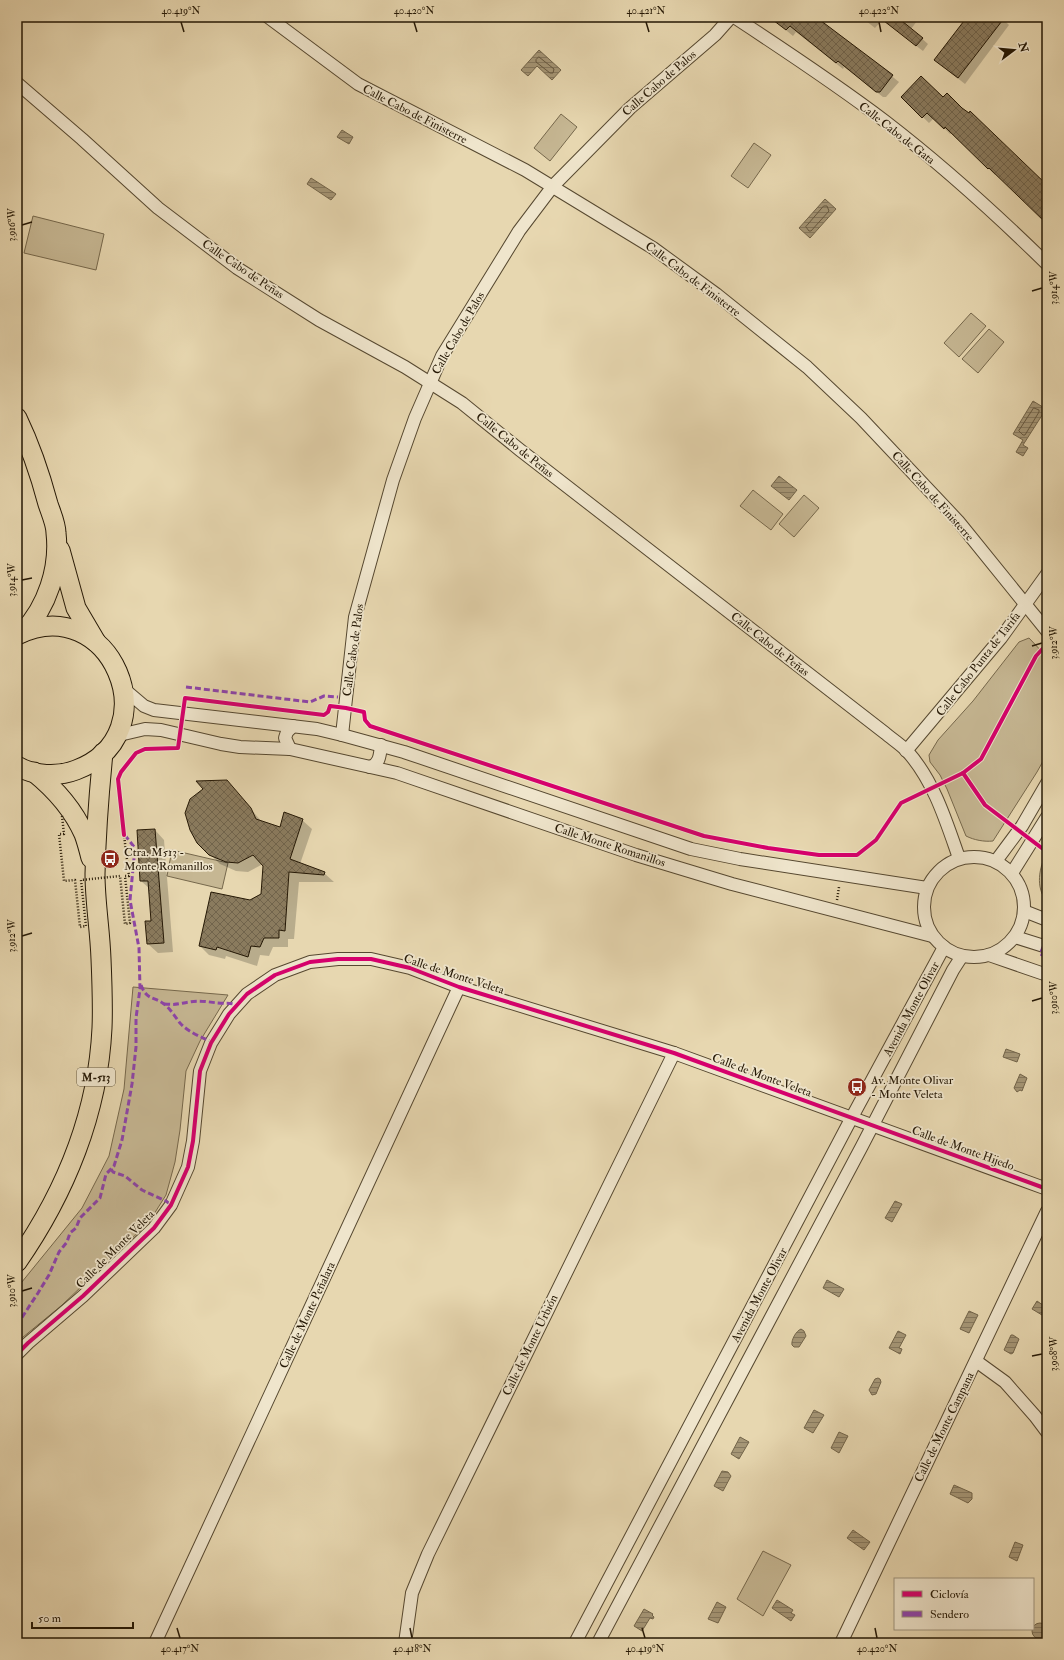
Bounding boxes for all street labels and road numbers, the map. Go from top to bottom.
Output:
street label: Calle Cabo de Palos [619,47,699,120]
street label: Calle Cabo de Finisterre [360,82,470,147]
street label: Calle Cabo de Gata [856,99,939,168]
street label: Calle Cabo de Peñas [199,236,287,302]
street label: Calle Cabo de Finisterre [642,239,743,320]
street label: Calle Cabo de Palos [429,289,488,377]
street label: Calle Cabo de Peñas [473,409,557,481]
street label: Calle Cabo de Finisterre [888,448,977,544]
street label: Calle Cabo de Palos [340,603,367,697]
street label: Calle Cabo Punta de Tarifa [933,608,1024,719]
street label: Calle Cabo de Peñas [727,609,812,680]
street label: Calle Monte Romanillos [552,820,667,871]
street label: Calle de Monte Veleta [402,951,507,998]
street label: Avenida Monte Olivar [880,959,943,1060]
street label: Calle de Monte Veleta [710,1050,815,1101]
road number: M-513 [77,1068,115,1086]
street label: Calle de Monte Hijedo [910,1123,1016,1174]
street label: Calle de Monte Veleta [73,1206,158,1292]
street label: Avenida Monte Olivar [728,1245,791,1346]
street label: Calle de Monte Peñalara [276,1259,339,1371]
street label: Calle de Monte Urbión [499,1292,561,1398]
street label: Calle de Monte Campana [911,1369,978,1485]

